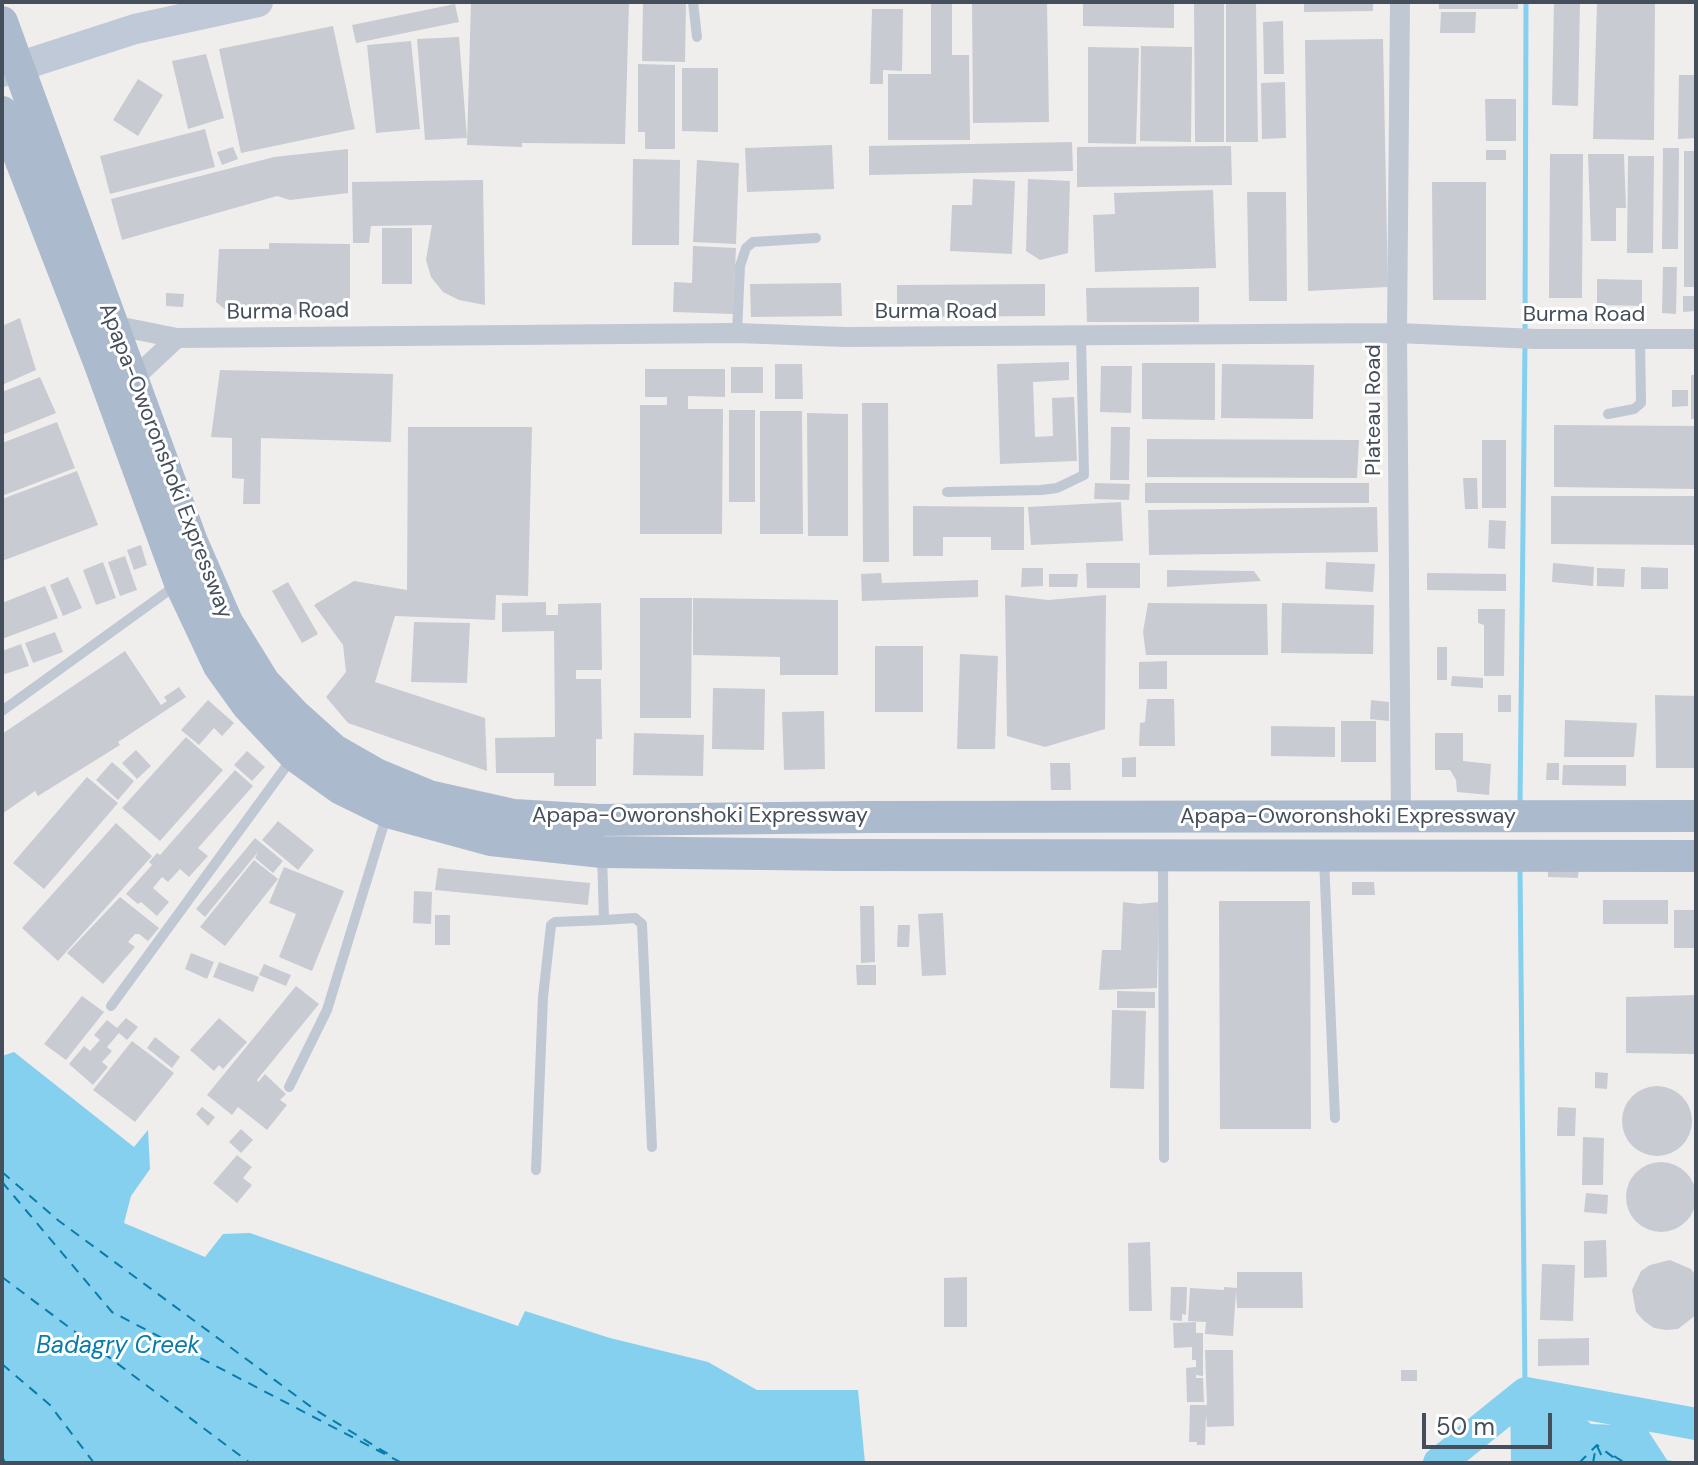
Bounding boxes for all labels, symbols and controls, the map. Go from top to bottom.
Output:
street label: Burma Road [226,298,350,326]
street label: Apapa-Oworonshoki Expressway [92,299,238,623]
street label: Burma Road [875,299,997,325]
street label: Burma Road [1523,302,1645,328]
street label: Plateau Road [1361,344,1387,476]
street label: Apapa-Oworonshoki Expressway [532,803,868,829]
street label: Apapa-Oworonshoki Expressway [1180,804,1516,830]
water label: Badagry Creek [36,1333,200,1361]
scale bar [1426,1397,1556,1447]
text: 50 m [1436,1411,1495,1442]

